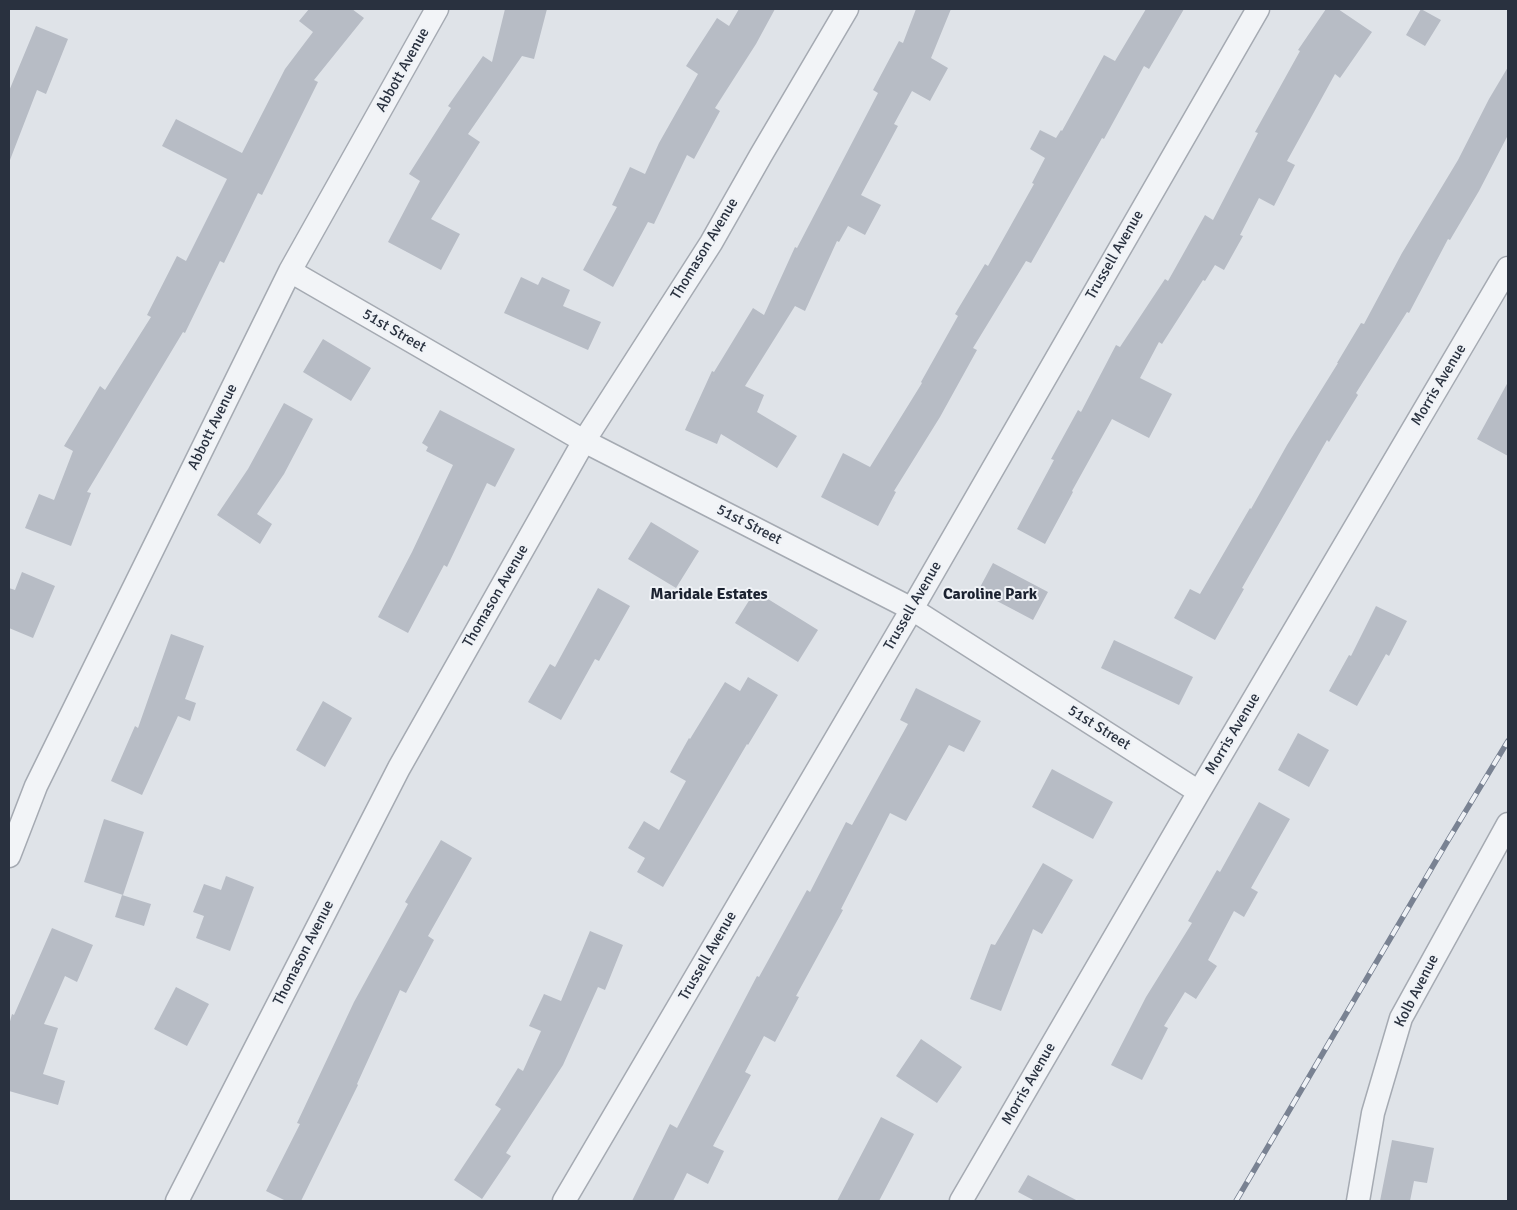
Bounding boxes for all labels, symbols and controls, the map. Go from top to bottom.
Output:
street label: Abbott Avenue [372,25,434,115]
street label: Thomason Avenue [667,195,743,303]
street label: Trussell Avenue [1082,207,1148,303]
street label: 51st Street [359,306,429,356]
street label: Morris Avenue [1408,341,1470,429]
street label: Abbott Avenue [184,381,242,473]
street label: 51st Street [714,501,784,549]
street label: Thomason Avenue [459,541,533,651]
street label: Trussell Avenue [880,558,946,654]
district label: Maridale Estates [650,585,768,605]
district label: Caroline Park [943,585,1037,605]
street label: Morris Avenue [1202,690,1264,778]
street label: 51st Street [1064,702,1134,754]
street label: Thomason Avenue [270,897,338,1009]
street label: Trussell Avenue [675,908,741,1004]
street label: Kolb Avenue [1391,952,1443,1030]
street label: Morris Avenue [998,1040,1060,1128]

